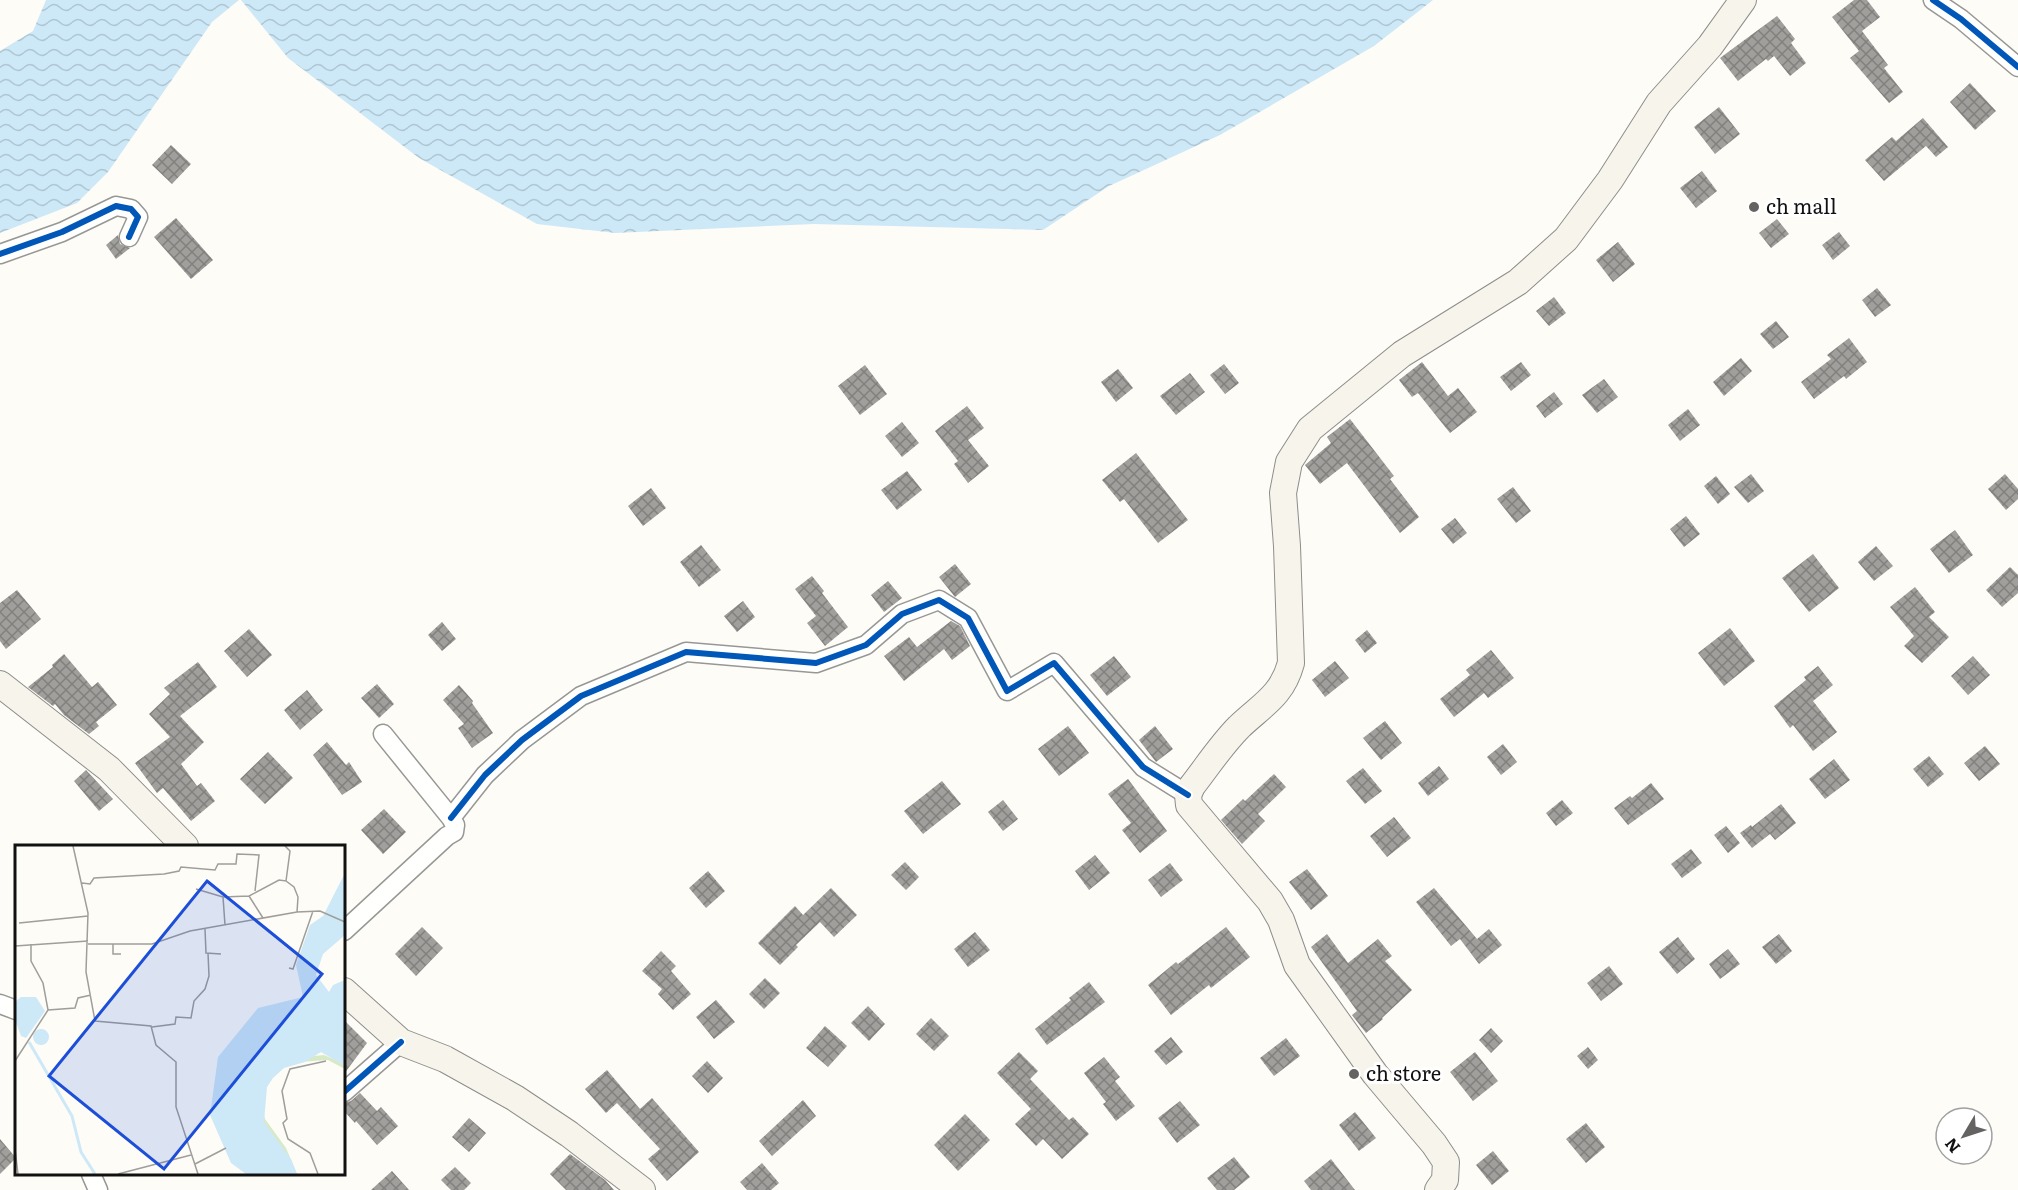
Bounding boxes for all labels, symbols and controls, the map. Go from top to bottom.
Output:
place label: ch mall [1766,190,1837,220]
marker: ch mall [1747,200,1761,214]
inset map [15,845,345,1175]
place label: ch store [1366,1057,1441,1087]
marker: ch store [1347,1067,1361,1081]
north arrow [1934,1106,1994,1166]
text: N [1938,1133,1965,1159]

